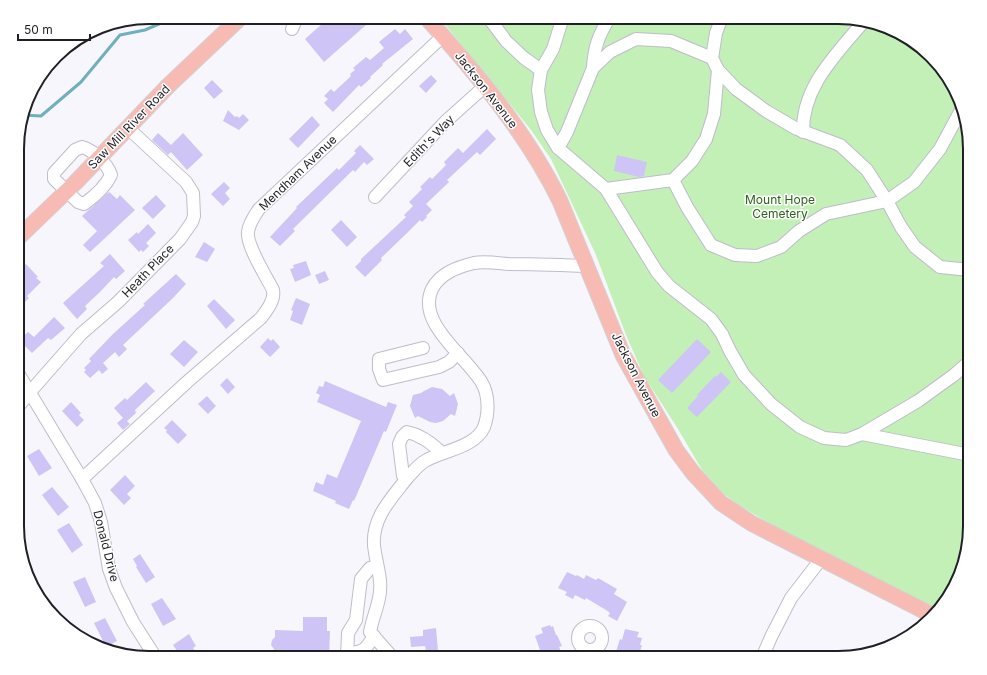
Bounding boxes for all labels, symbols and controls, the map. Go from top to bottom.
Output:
scale bar [18,16,90,42]
text: 50 m [24,22,53,37]
street label: Jackson Avenue [452,48,521,131]
street label: Saw Mill River Road [85,81,173,172]
street label: Edith's Way [400,111,457,170]
street label: Mendham Avenue [256,132,340,214]
park label: Mount Hope Cemetery [745,192,815,221]
street label: Heath Place [119,241,177,300]
street label: Jackson Avenue [609,330,664,420]
street label: Donald Drive [90,509,123,583]

